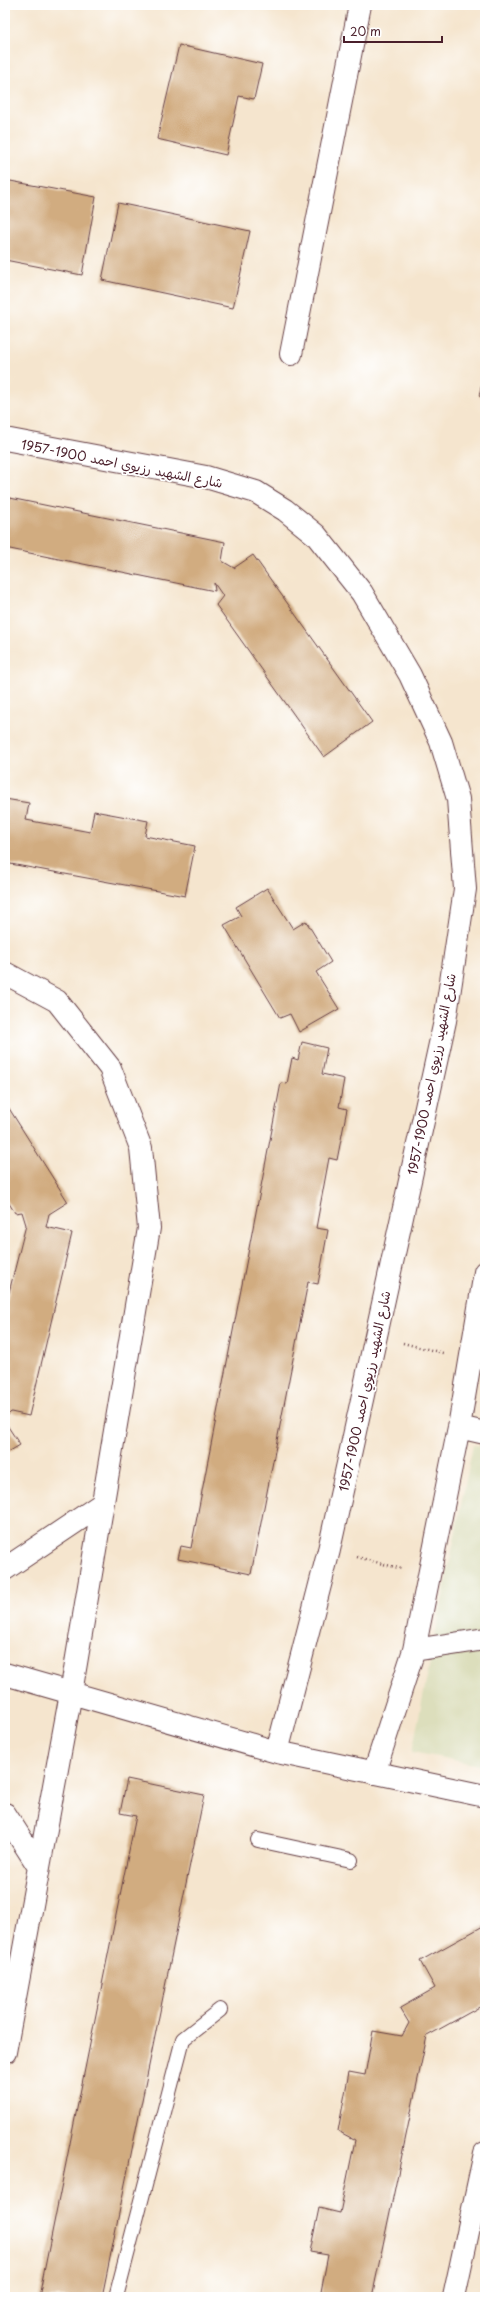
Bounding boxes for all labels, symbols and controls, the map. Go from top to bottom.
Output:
scale bar [344,18,442,44]
text: 20 m [350,22,381,40]
street label: شارع الشهيد رزيوي احمد 1900-1957 [19,434,224,493]
street label: شارع الشهيد رزيوي احمد 1900-1957 [402,972,461,1177]
street label: شارع الشهيد رزيوي احمد 1900-1957 [333,1289,396,1493]

